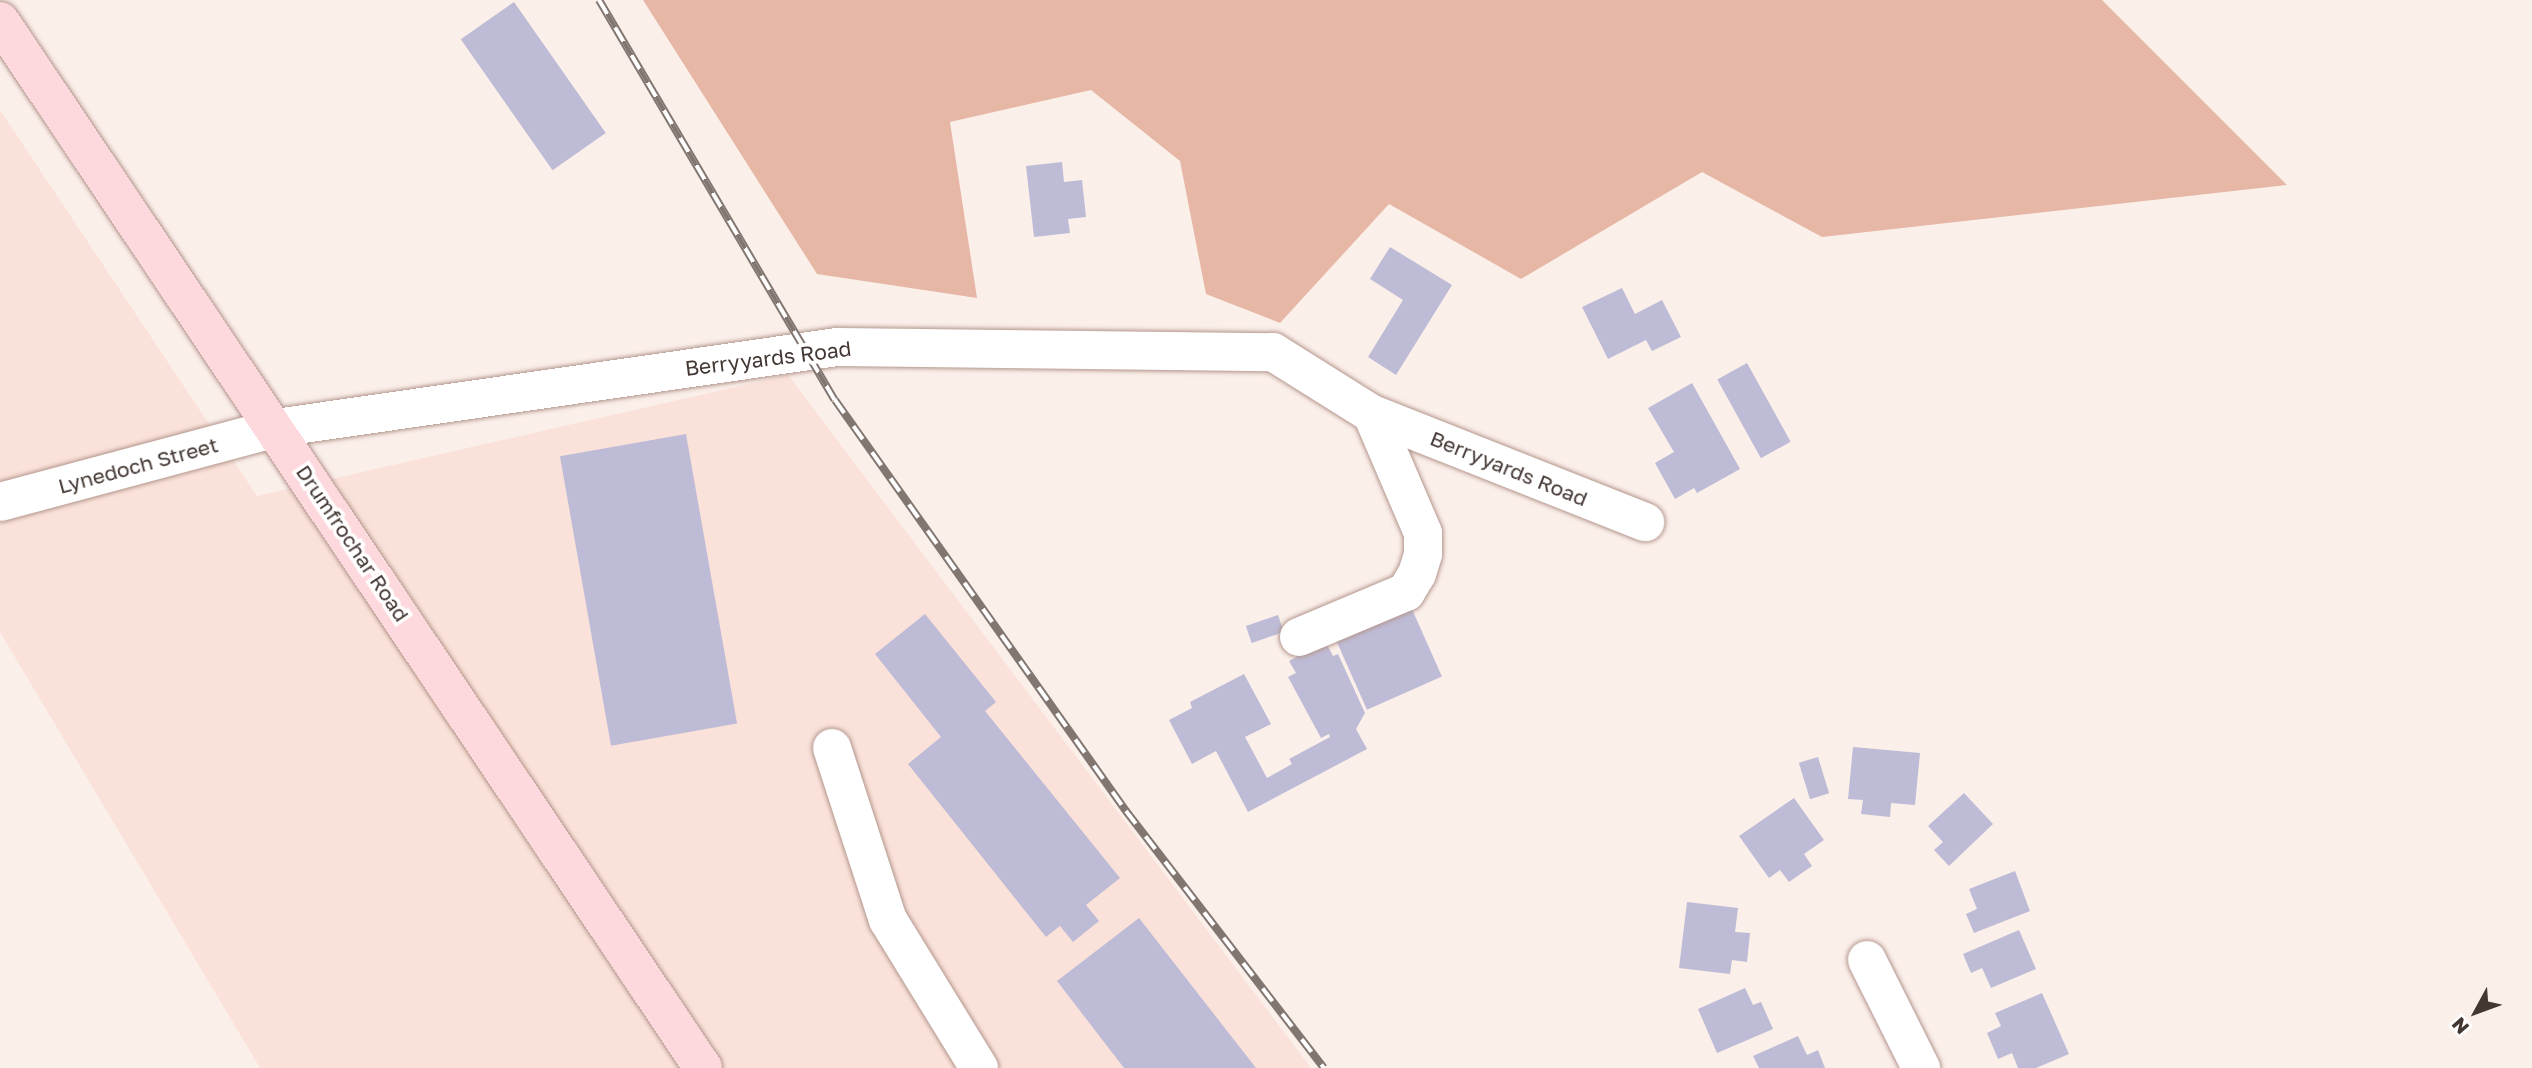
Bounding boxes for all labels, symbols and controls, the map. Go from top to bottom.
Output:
street label: Berryyards Road [683,335,853,381]
street label: Berryyards Road [1427,425,1591,511]
street label: Lynedoch Street [55,432,221,498]
street label: Drumfrochar Road [291,460,415,626]
north arrow [2441,977,2511,1047]
text: N [2446,1013,2473,1039]

